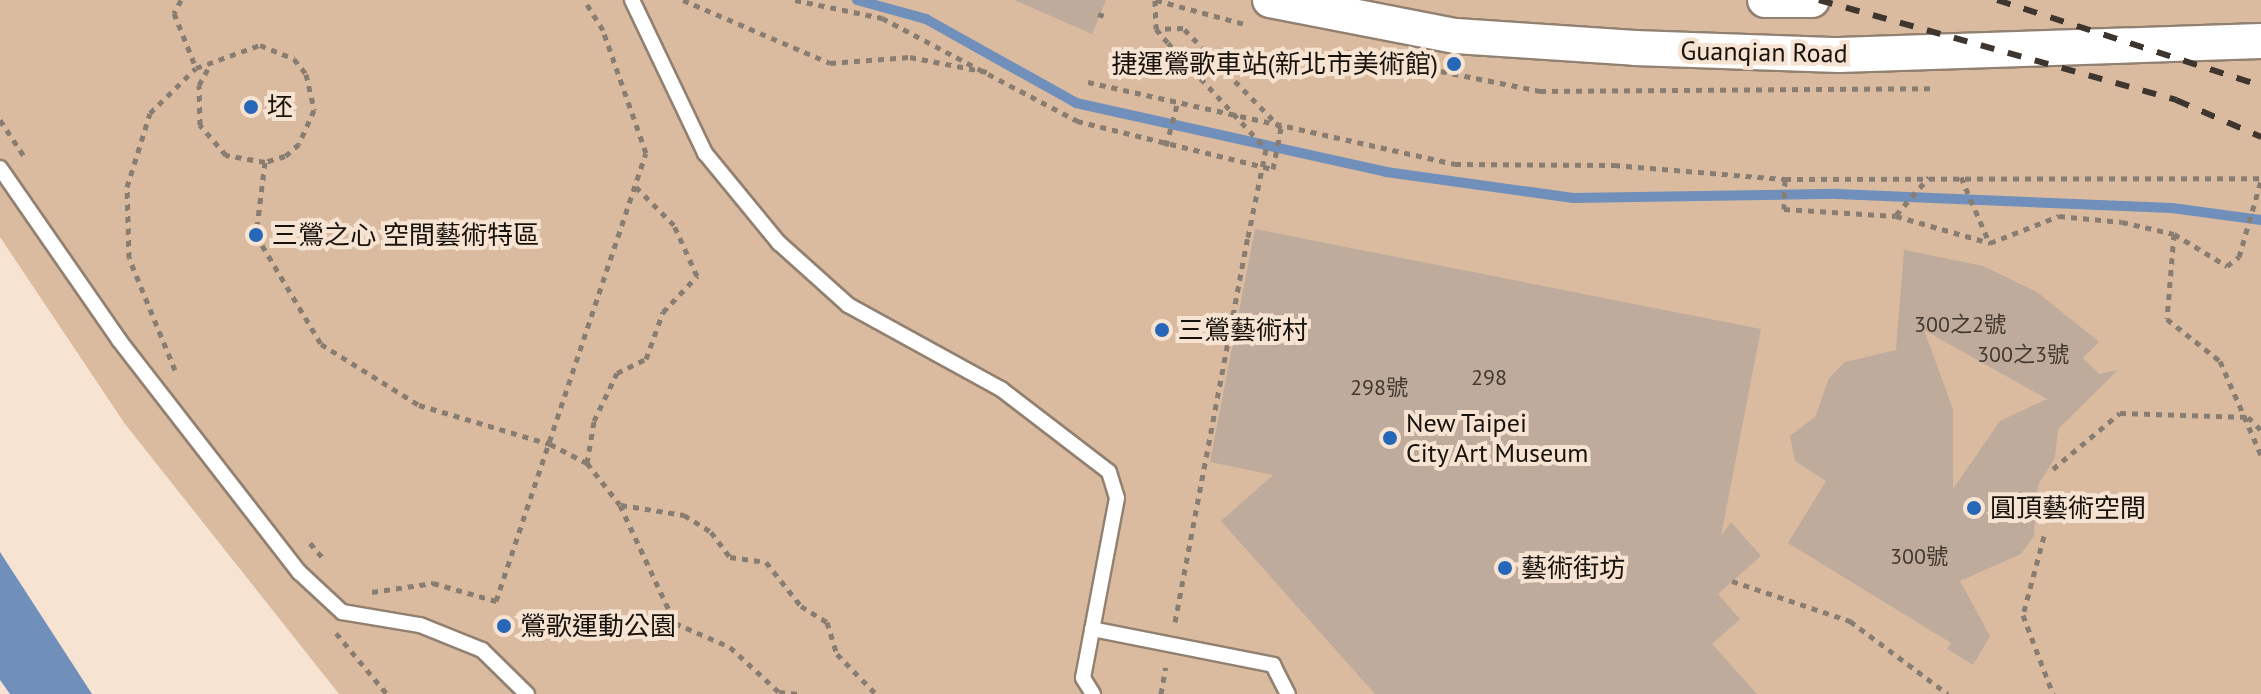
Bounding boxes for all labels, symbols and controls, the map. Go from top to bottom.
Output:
street label: Guanqian Road [1680,35,1848,69]
place label: 捷運鶯歌車站(新北市美術館) [1111,48,1438,80]
marker: 捷運鶯歌車站(新北市美術館) [1445,55,1463,73]
place label: 坯 [267,91,293,123]
marker: 坯 [242,98,260,116]
place label: 三鶯之心 空間藝術特區 [272,219,539,251]
marker: 三鶯之心 空間藝術特區 [247,226,265,244]
house number: 300之2號 [1914,312,2006,338]
place label: 三鶯藝術村 [1178,314,1308,346]
marker: 三鶯藝術村 [1153,321,1171,339]
house number: 300之3號 [1977,342,2069,368]
house number: 298 [1471,365,1507,391]
house number: 298號 [1350,375,1408,401]
place label: New Taipei City Art Museum [1406,407,1590,468]
marker: New Taipei City Art Museum [1381,429,1399,447]
place label: 圓頂藝術空間 [1990,492,2146,524]
marker: 圓頂藝術空間 [1965,499,1983,517]
house number: 300號 [1890,544,1948,570]
place label: 藝術街坊 [1521,552,1625,584]
marker: 藝術街坊 [1496,559,1514,577]
place label: 鶯歌運動公園 [520,610,676,642]
marker: 鶯歌運動公園 [495,617,513,635]

